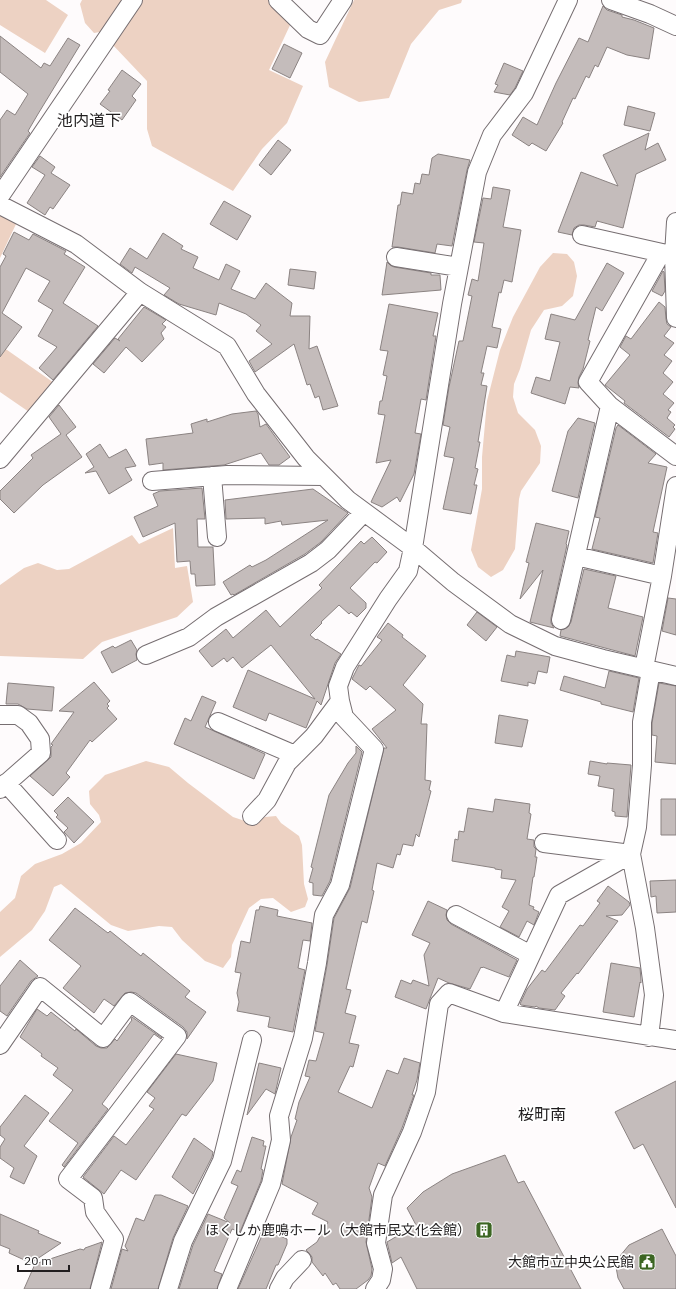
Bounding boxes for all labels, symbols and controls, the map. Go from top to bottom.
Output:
district label: 池内道下 [57,110,121,130]
district label: 桜町南 [518,1104,566,1124]
building icon: ほくしか鹿鳴ホール（大館市民文化会館） [474,1220,494,1240]
place label: ほくしか鹿鳴ホール（大館市民文化会館） [205,1221,471,1239]
scale bar [18,1247,69,1273]
public building icon: 大館市立中央公民館 [637,1252,657,1272]
text: 20 m [24,1253,52,1268]
place label: 大館市立中央公民館 [508,1253,634,1271]

